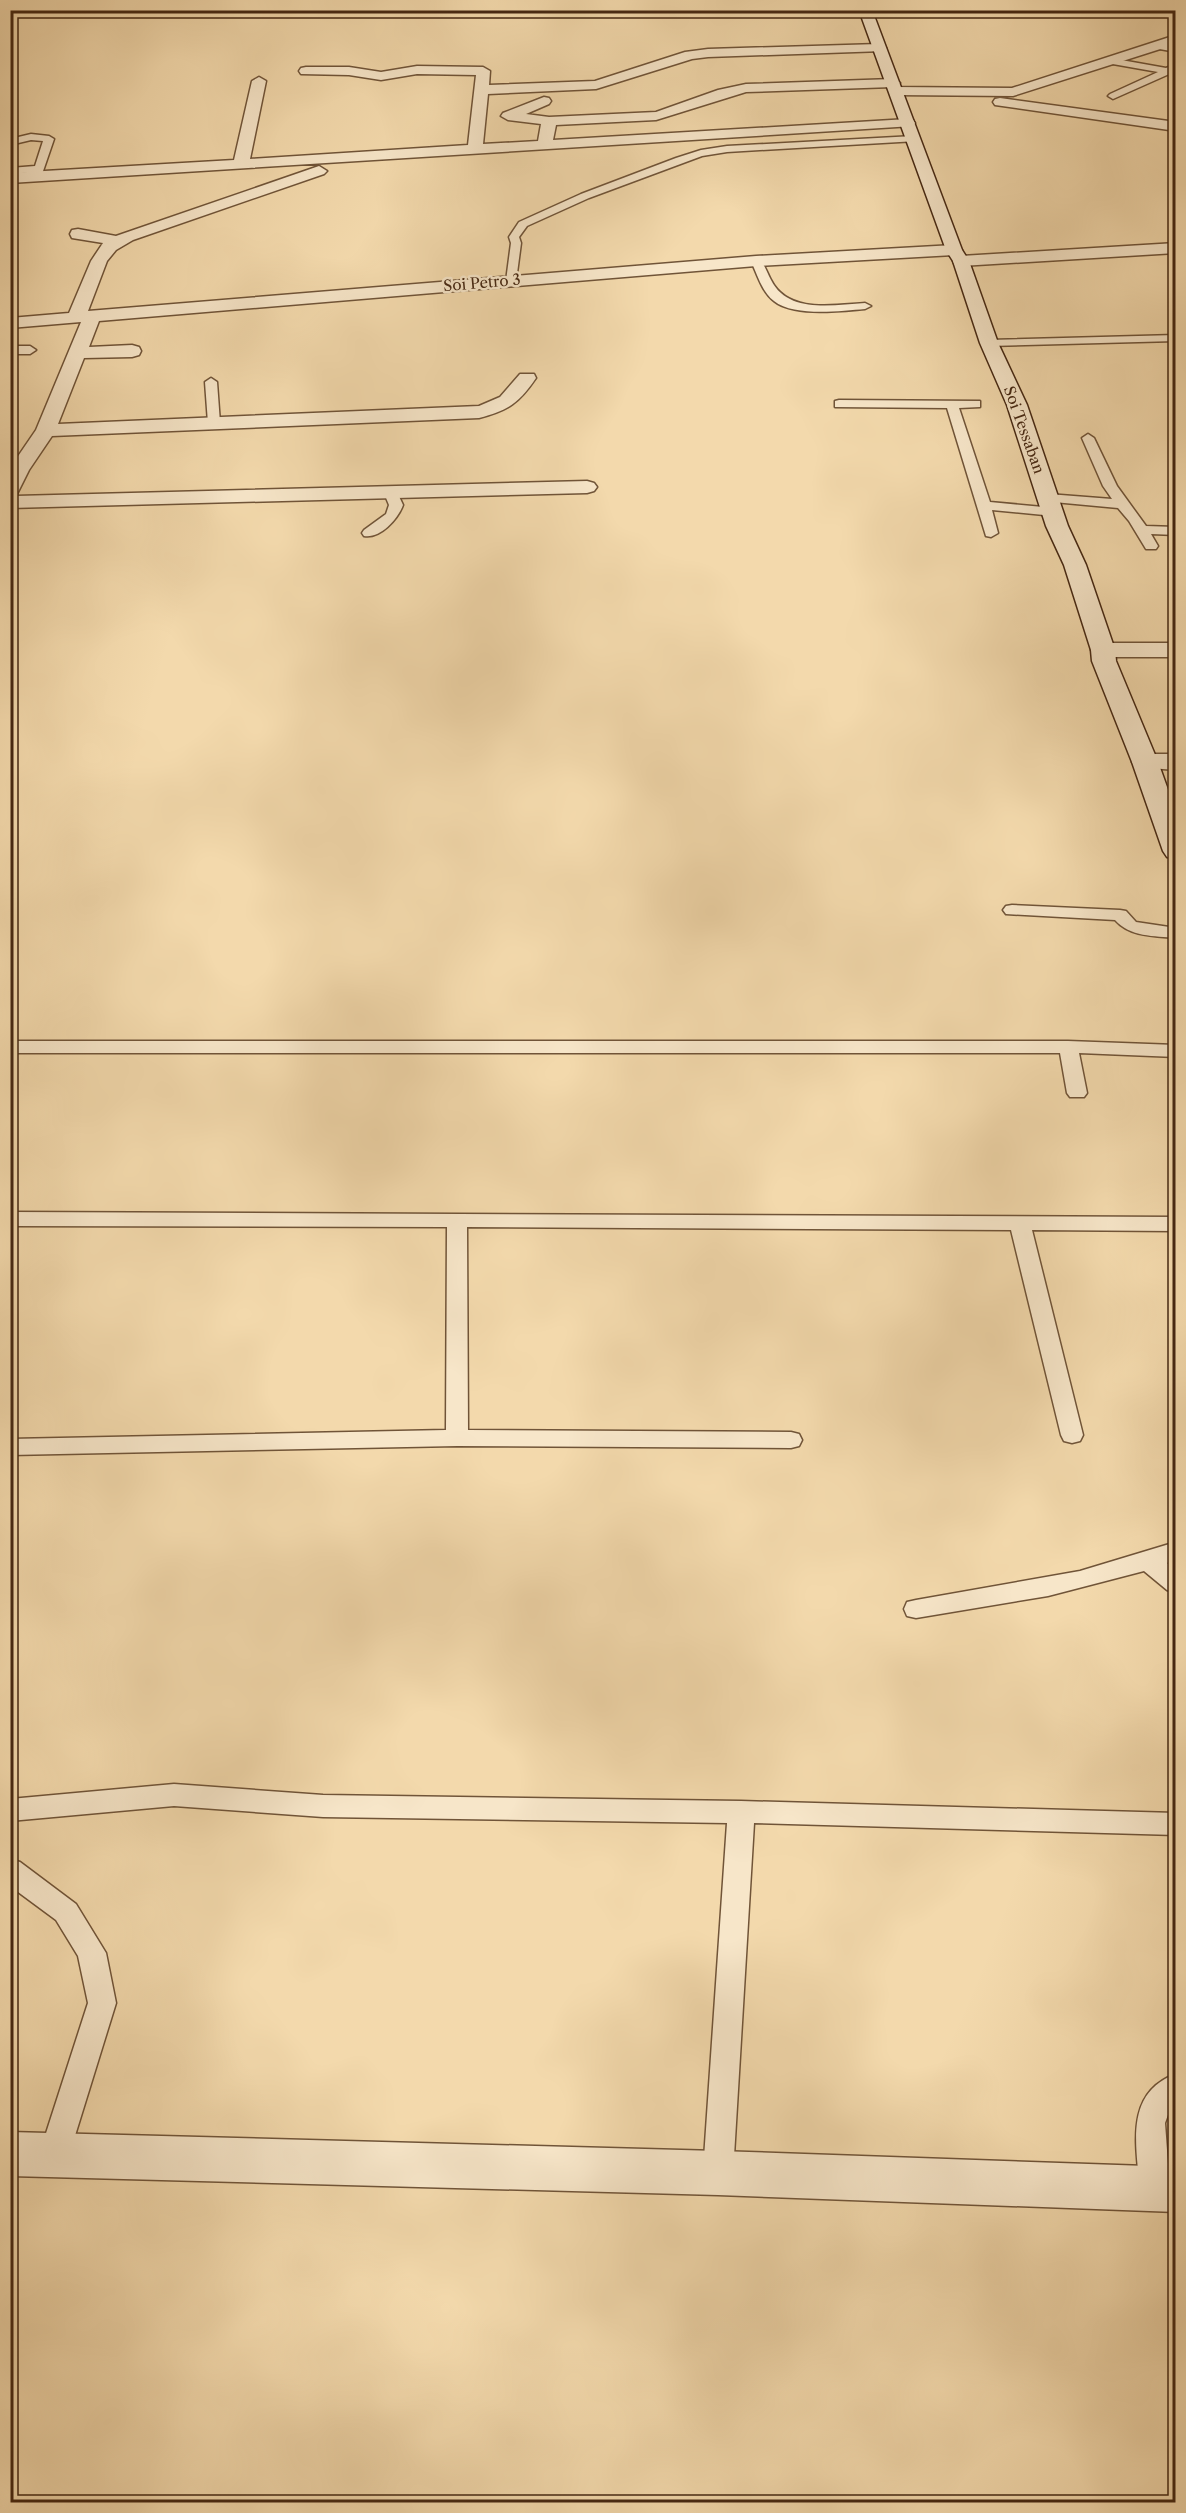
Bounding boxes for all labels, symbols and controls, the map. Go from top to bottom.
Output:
street label: Soi Petro 3 [443,270,521,295]
street label: Soi Tessaban [1000,383,1049,477]

